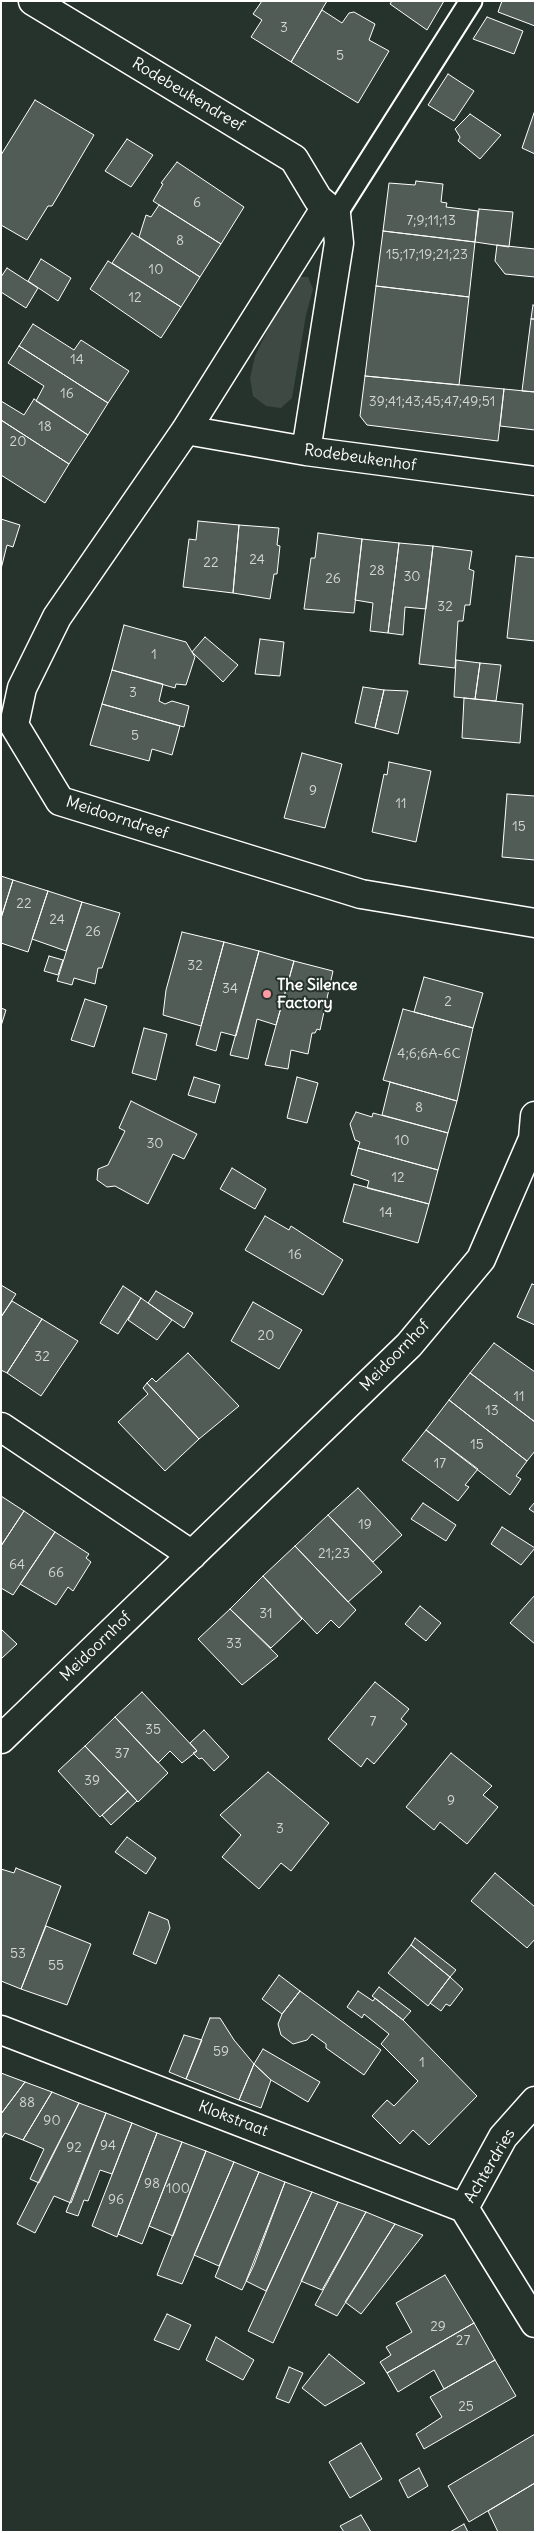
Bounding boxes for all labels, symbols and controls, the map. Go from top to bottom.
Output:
house number: 3 [280,20,288,36]
house number: 5 [336,48,344,64]
street label: Rodebeukendreef [128,54,248,136]
house number: 6 [193,195,201,211]
house number: 7;9;11;13 [406,213,456,229]
house number: 8 [176,233,184,249]
house number: 15;17;19;21;23 [386,247,468,263]
house number: 10 [149,262,163,278]
house number: 12 [128,290,142,306]
house number: 14 [70,352,84,368]
house number: 16 [60,386,74,402]
house number: 39;41;43;45;47;49;51 [369,394,495,410]
house number: 18 [38,419,52,435]
house number: 20 [10,434,26,450]
street label: Rodebeukenhof [303,441,417,475]
house number: 24 [249,552,265,568]
house number: 22 [203,555,219,571]
house number: 28 [369,563,385,579]
house number: 30 [403,569,421,585]
house number: 26 [325,571,341,587]
house number: 32 [437,599,453,615]
house number: 1 [151,647,157,663]
house number: 3 [129,685,137,701]
house number: 5 [131,728,139,744]
house number: 9 [309,783,317,799]
street label: Meidoorndreef [64,792,170,844]
house number: 11 [395,796,407,812]
house number: 15 [512,819,526,835]
house number: 22 [16,896,32,912]
house number: 24 [49,912,65,928]
house number: 26 [85,924,101,940]
house number: 32 [187,958,203,974]
place label: The Silence Factory [277,975,357,1013]
house number: 34 [222,981,238,997]
marker: The Silence Factory [261,988,273,1000]
house number: 2 [444,994,452,1010]
house number: 4;6;6A-6C [397,1046,461,1062]
house number: 8 [415,1100,423,1116]
house number: 10 [395,1133,409,1149]
house number: 30 [146,1136,164,1152]
house number: 12 [391,1170,405,1186]
house number: 14 [379,1205,393,1221]
house number: 16 [288,1247,302,1263]
street label: Meidoornhof [356,1316,434,1396]
house number: 20 [258,1328,274,1344]
house number: 32 [34,1349,50,1365]
house number: 11 [513,1389,525,1405]
house number: 13 [485,1403,499,1419]
house number: 15 [470,1437,484,1453]
house number: 17 [434,1456,446,1472]
house number: 19 [358,1517,372,1533]
house number: 21;23 [318,1546,350,1562]
house number: 64 [9,1557,25,1573]
house number: 66 [48,1565,64,1581]
house number: 31 [259,1606,273,1622]
street label: Meidoornhof [56,1608,136,1686]
house number: 33 [226,1636,242,1652]
house number: 7 [370,1714,376,1730]
house number: 35 [145,1722,161,1738]
house number: 37 [115,1746,129,1762]
house number: 39 [84,1773,100,1789]
house number: 9 [447,1793,455,1809]
house number: 3 [276,1821,284,1837]
house number: 53 [10,1946,26,1962]
house number: 55 [48,1958,64,1974]
house number: 59 [213,2044,229,2060]
house number: 1 [419,2055,425,2071]
house number: 88 [19,2095,35,2111]
street label: Klokstraat [195,2097,271,2141]
house number: 90 [43,2113,61,2129]
street label: Achterdries [460,2125,520,2207]
house number: 94 [100,2138,116,2154]
house number: 92 [66,2140,82,2156]
house number: 98 [144,2176,160,2192]
house number: 100 [166,2181,190,2197]
house number: 96 [108,2192,124,2208]
house number: 29 [430,2319,446,2335]
house number: 27 [456,2333,470,2349]
house number: 25 [458,2399,474,2415]

